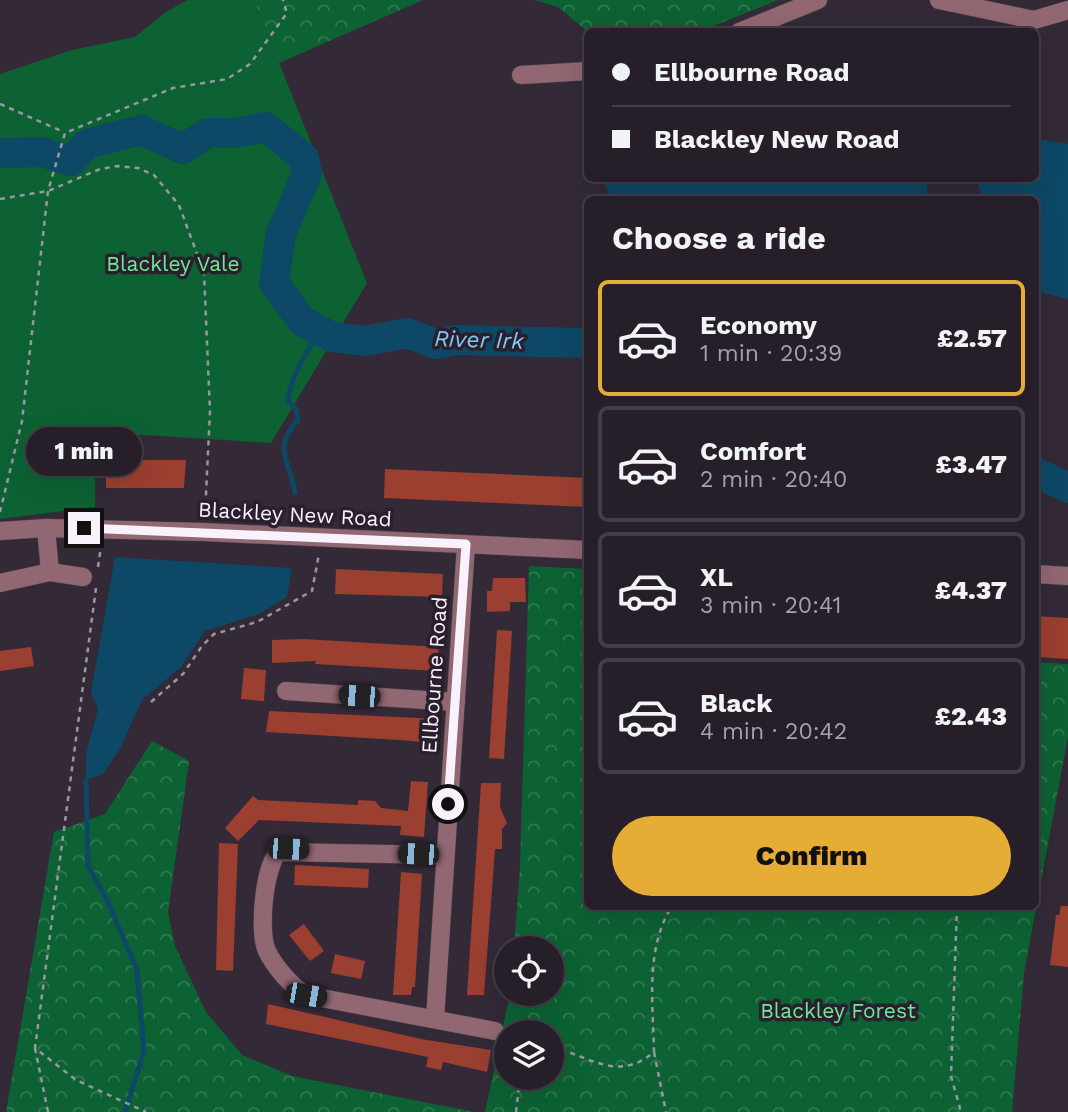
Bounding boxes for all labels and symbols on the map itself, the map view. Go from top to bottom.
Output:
park label: Blackley Vale [106,251,240,276]
water label: River Irk [434,325,526,355]
callout: 1 min [26,426,142,476]
street label: Blackley New Road [198,496,392,532]
route end [68,512,100,544]
street label: Ellbourne Road [416,596,452,754]
car [338,684,381,708]
route start [432,788,464,820]
car [267,838,310,860]
car [397,843,440,865]
car [284,981,329,1009]
park label: Blackley Forest [760,998,916,1023]

